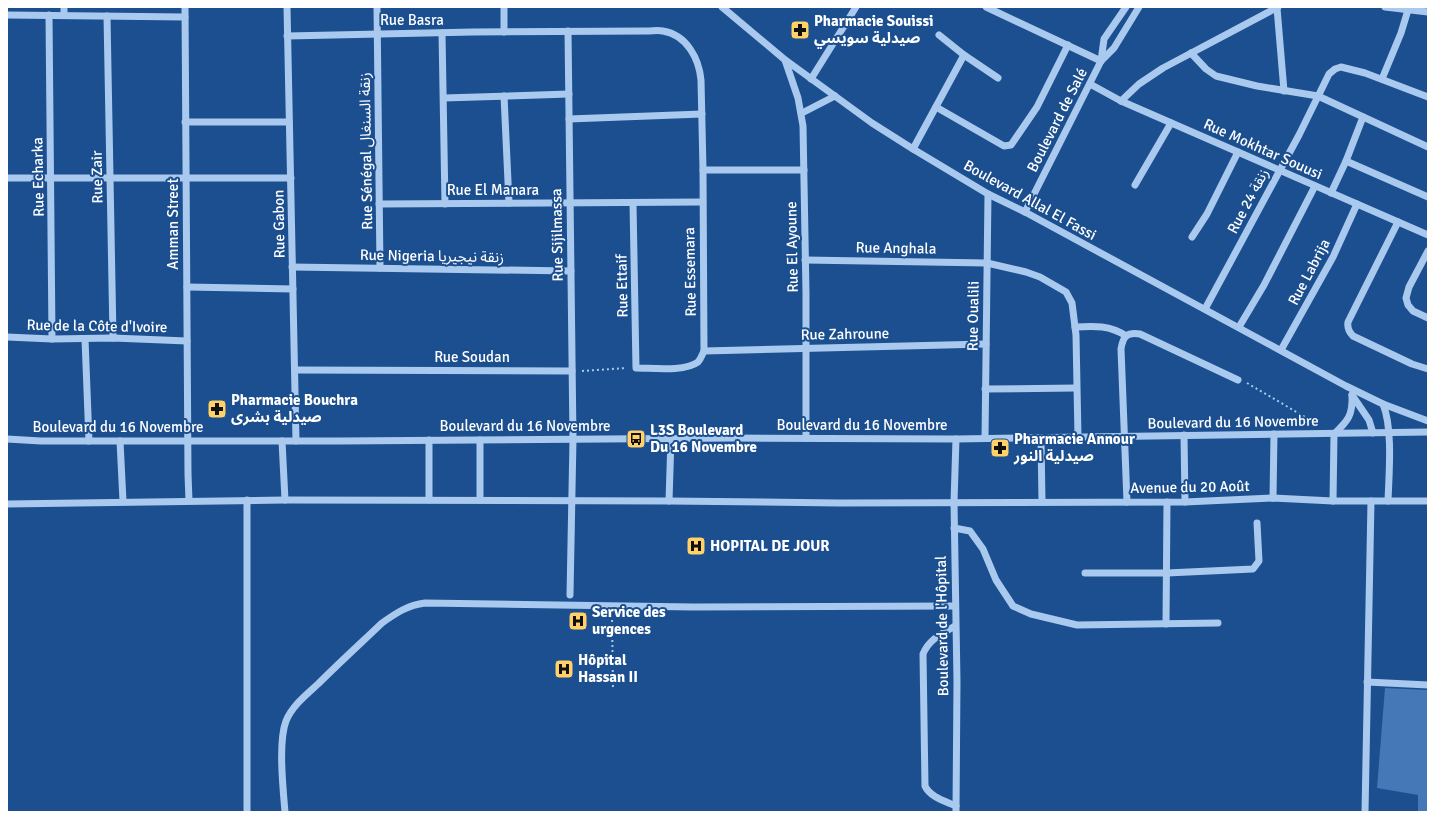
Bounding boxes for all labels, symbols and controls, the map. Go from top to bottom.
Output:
street label: Rue Basra [380,11,444,29]
place label: Pharmacie Souissi صيدلية سويسي [814,12,934,49]
pharmacy icon: Pharmacie Souissi صيدلية سويسي [789,19,811,41]
street label: Boulevard de Salé [1023,65,1091,175]
street label: Rue Sénégal زنقة السنغال [356,72,376,230]
street label: Rue Mokhtar Souusi [1201,115,1325,183]
street label: Rue Echarka [28,137,48,217]
street label: Rue Zair [88,150,106,204]
street label: Boulevard Allal El Fassi [960,156,1100,244]
street label: Rue 24 زنقة [1223,165,1273,237]
street label: Amman Street [164,178,182,270]
street label: Rue El Manara [447,181,539,199]
street label: Rue Sijilmassa [547,188,567,282]
street label: Rue Gabon [269,189,289,259]
street label: Rue El Ayoune [782,201,802,293]
street label: Rue Essemara [680,227,700,317]
street label: Rue Labrija [1284,236,1334,308]
street label: Rue Anghala [855,238,937,258]
street label: Rue Nigeria زنقة نيجيريا [360,246,504,266]
street label: Rue Ettaif [612,253,632,318]
street label: Rue Oualili [963,281,983,351]
street label: Rue de la Côte d'Ivoire [26,316,168,336]
street label: Rue Zahroune [801,324,889,344]
street label: Rue Soudan [434,348,510,366]
place label: Pharmacie Bouchra صيدلية بشرى [231,391,358,426]
pharmacy icon: Pharmacie Bouchra صيدلية بشرى [206,398,228,420]
street label: Boulevard du 16 Novembre [1147,412,1319,432]
street label: Boulevard du 16 Novembre [776,416,948,434]
street label: Boulevard du 16 Novembre [439,417,611,435]
street label: Boulevard du 16 Novembre [32,418,204,436]
place label: L3S Boulevard Du 16 Novembre [650,421,757,456]
bus stop icon: L3S Boulevard Du 16 Novembre [625,428,647,450]
place label: Pharmacie Annour صيدلية النور [1013,430,1135,465]
pharmacy icon: Pharmacie Annour صيدلية النور [989,437,1011,459]
street label: Avenue du 20 Août [1130,477,1250,497]
hospital icon: HOPITAL DE JOUR [685,535,707,557]
place label: HOPITAL DE JOUR [710,537,830,555]
street label: Boulevard de l'Hôpital [932,556,952,696]
place label: Service des urgences [592,603,666,638]
hospital icon: Service des urgences [567,610,589,632]
place label: Hôpital Hassan II [578,651,638,686]
hospital icon: Hôpital Hassan II [553,658,575,680]

